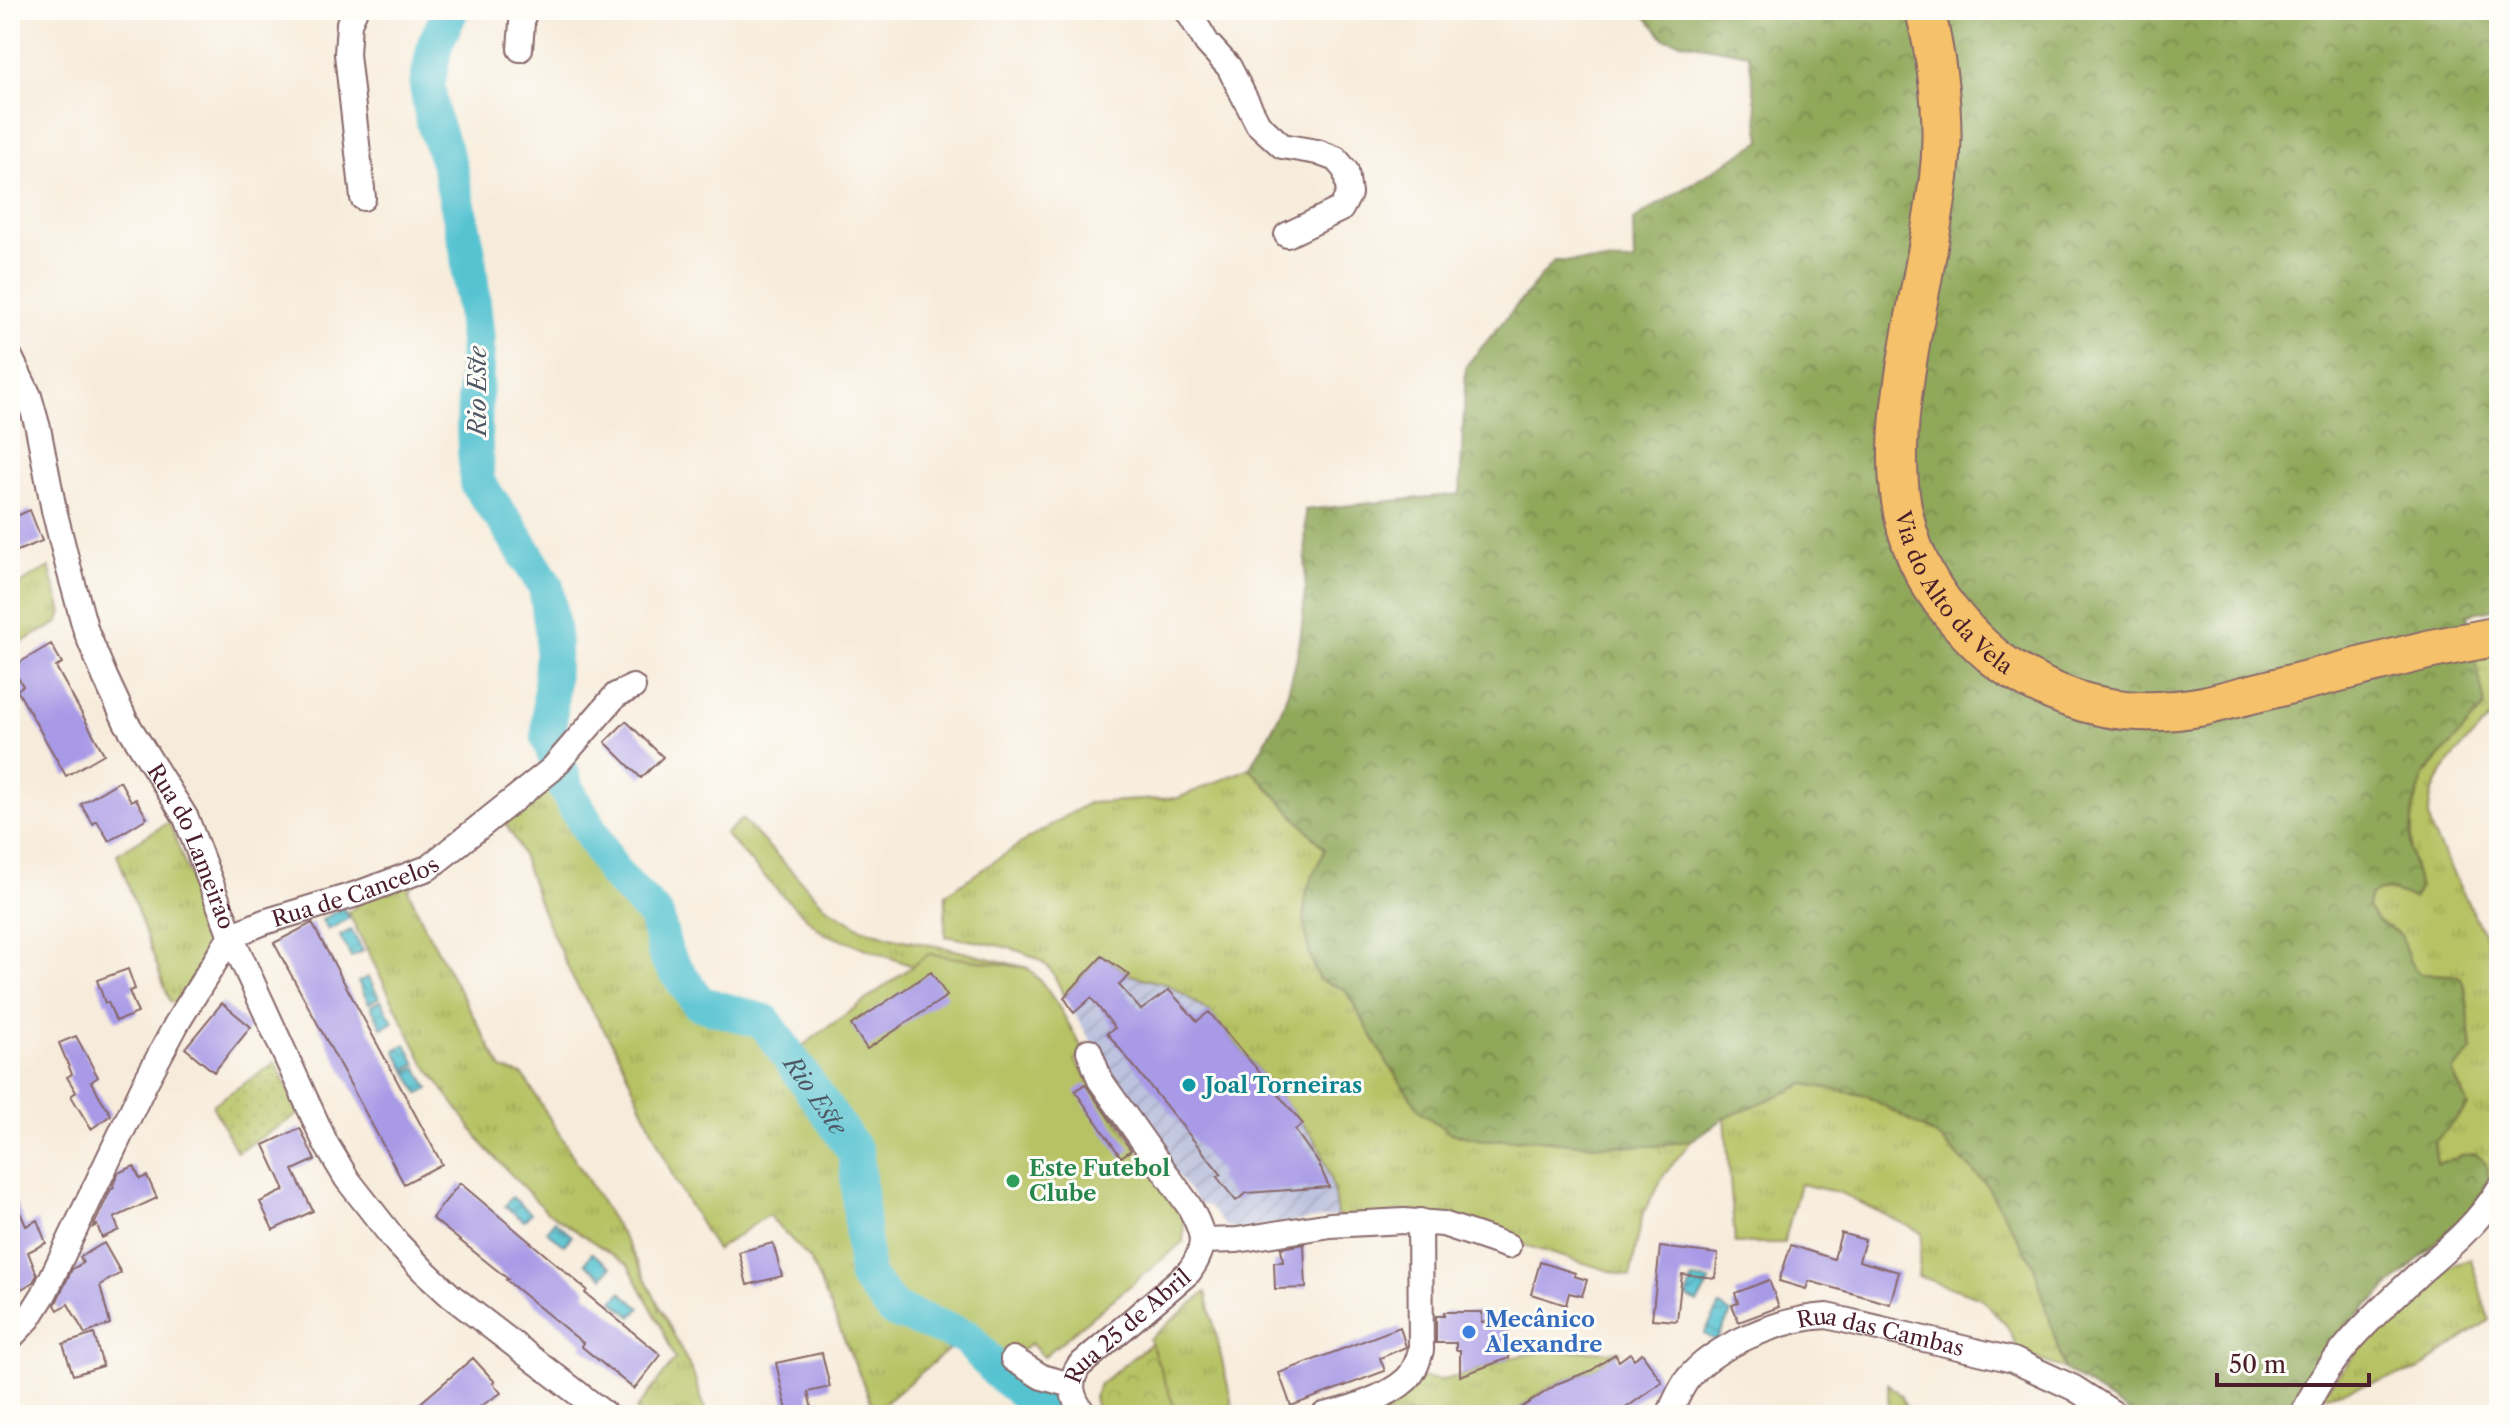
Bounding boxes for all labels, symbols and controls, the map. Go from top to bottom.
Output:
water label: Rio Este [463,345,492,438]
street label: Via do Alto da Vela [1889,507,2018,680]
street label: Rua do Lameirão [142,759,241,933]
street label: Rua de Cancelos [268,851,445,932]
water label: Rio Este [777,1048,854,1142]
place label: Joal Torneiras [1201,1072,1362,1099]
marker: Joal Torneiras [1180,1076,1198,1094]
place label: Este Futebol Clube [1029,1155,1170,1207]
marker: Este Futebol Clube [1004,1172,1022,1190]
street label: Rua 25 de Abril [1059,1263,1196,1387]
street label: Rua das Cambas [1794,1302,1967,1361]
place label: Mecânico Alexandre [1484,1306,1602,1358]
marker: Mecânico Alexandre [1460,1323,1478,1341]
scale bar [2217,1337,2369,1387]
text: 50 m [2229,1350,2286,1379]

